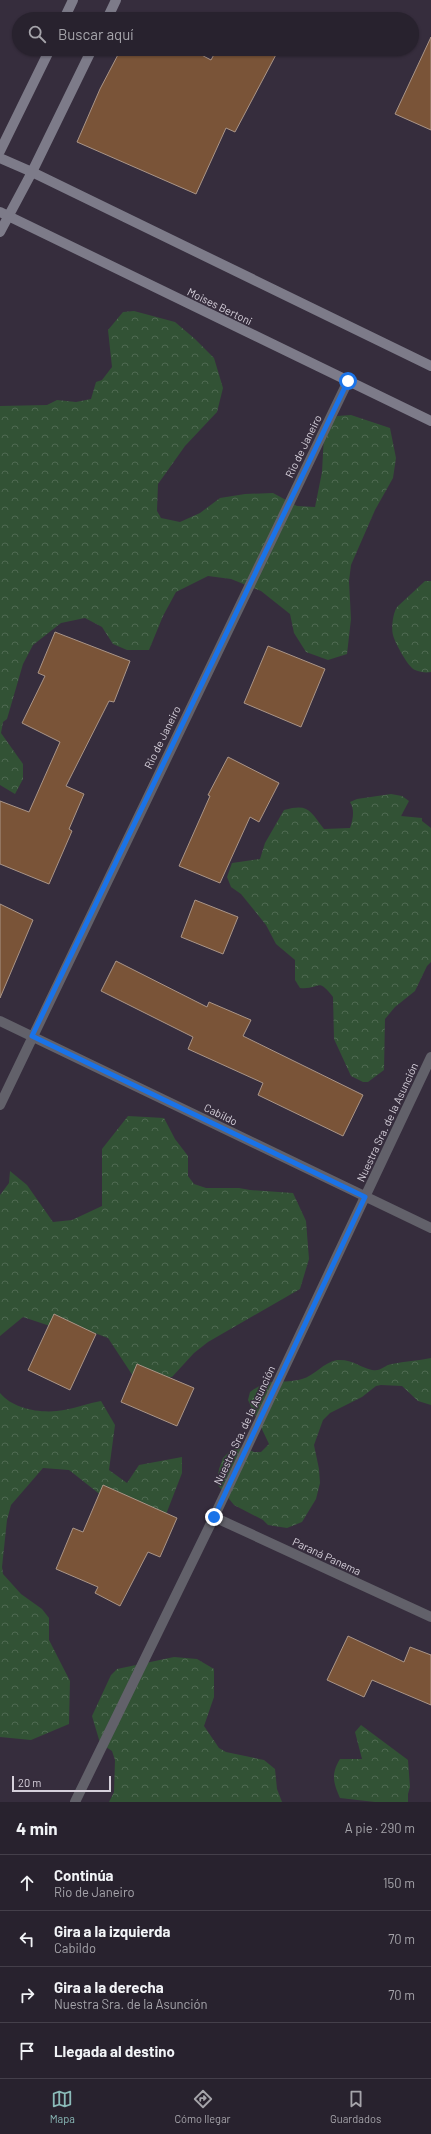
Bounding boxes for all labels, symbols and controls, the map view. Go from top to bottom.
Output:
search box [12,12,419,56]
icon: search [26,23,48,45]
text: Buscar aquí [58,25,134,43]
street label: Moises Bertoni [185,285,255,327]
route start [339,372,357,390]
street label: Rio de Janeiro [282,412,324,480]
street label: Rio de Janeiro [141,703,183,771]
street label: Nuestra Sra. de la Asunción [354,1060,420,1184]
street label: Cabildo [202,1100,240,1128]
street label: Nuestra Sra. de la Asunción [211,1363,277,1487]
route end [205,1508,223,1526]
street label: Paraná Panema [291,1534,363,1578]
scale bar [12,1774,111,1793]
text: 20 m [18,1776,41,1789]
text: 4 min [16,1818,58,1838]
text: A pie · 290 m [345,1820,415,1836]
text: Continúa [54,1866,114,1884]
icon: ahead [16,1872,38,1894]
text: 150 m [383,1875,415,1891]
text: Rio de Janeiro [54,1884,135,1900]
text: Gira a la izquierda [54,1922,170,1940]
icon: left [16,1928,38,1950]
text: 70 m [388,1931,415,1947]
text: Cabildo [54,1940,96,1956]
text: Gira a la derecha [54,1978,164,1996]
icon: right [16,1984,38,2006]
text: 70 m [388,1987,415,2003]
text: Nuestra Sra. de la Asunción [54,1996,208,2012]
icon: arrive [16,2040,38,2062]
text: Llegada al destino [54,2042,175,2060]
tab: Mapa [50,2088,75,2125]
tab: Cómo llegar [174,2088,231,2125]
tab: Guardados [330,2088,381,2125]

